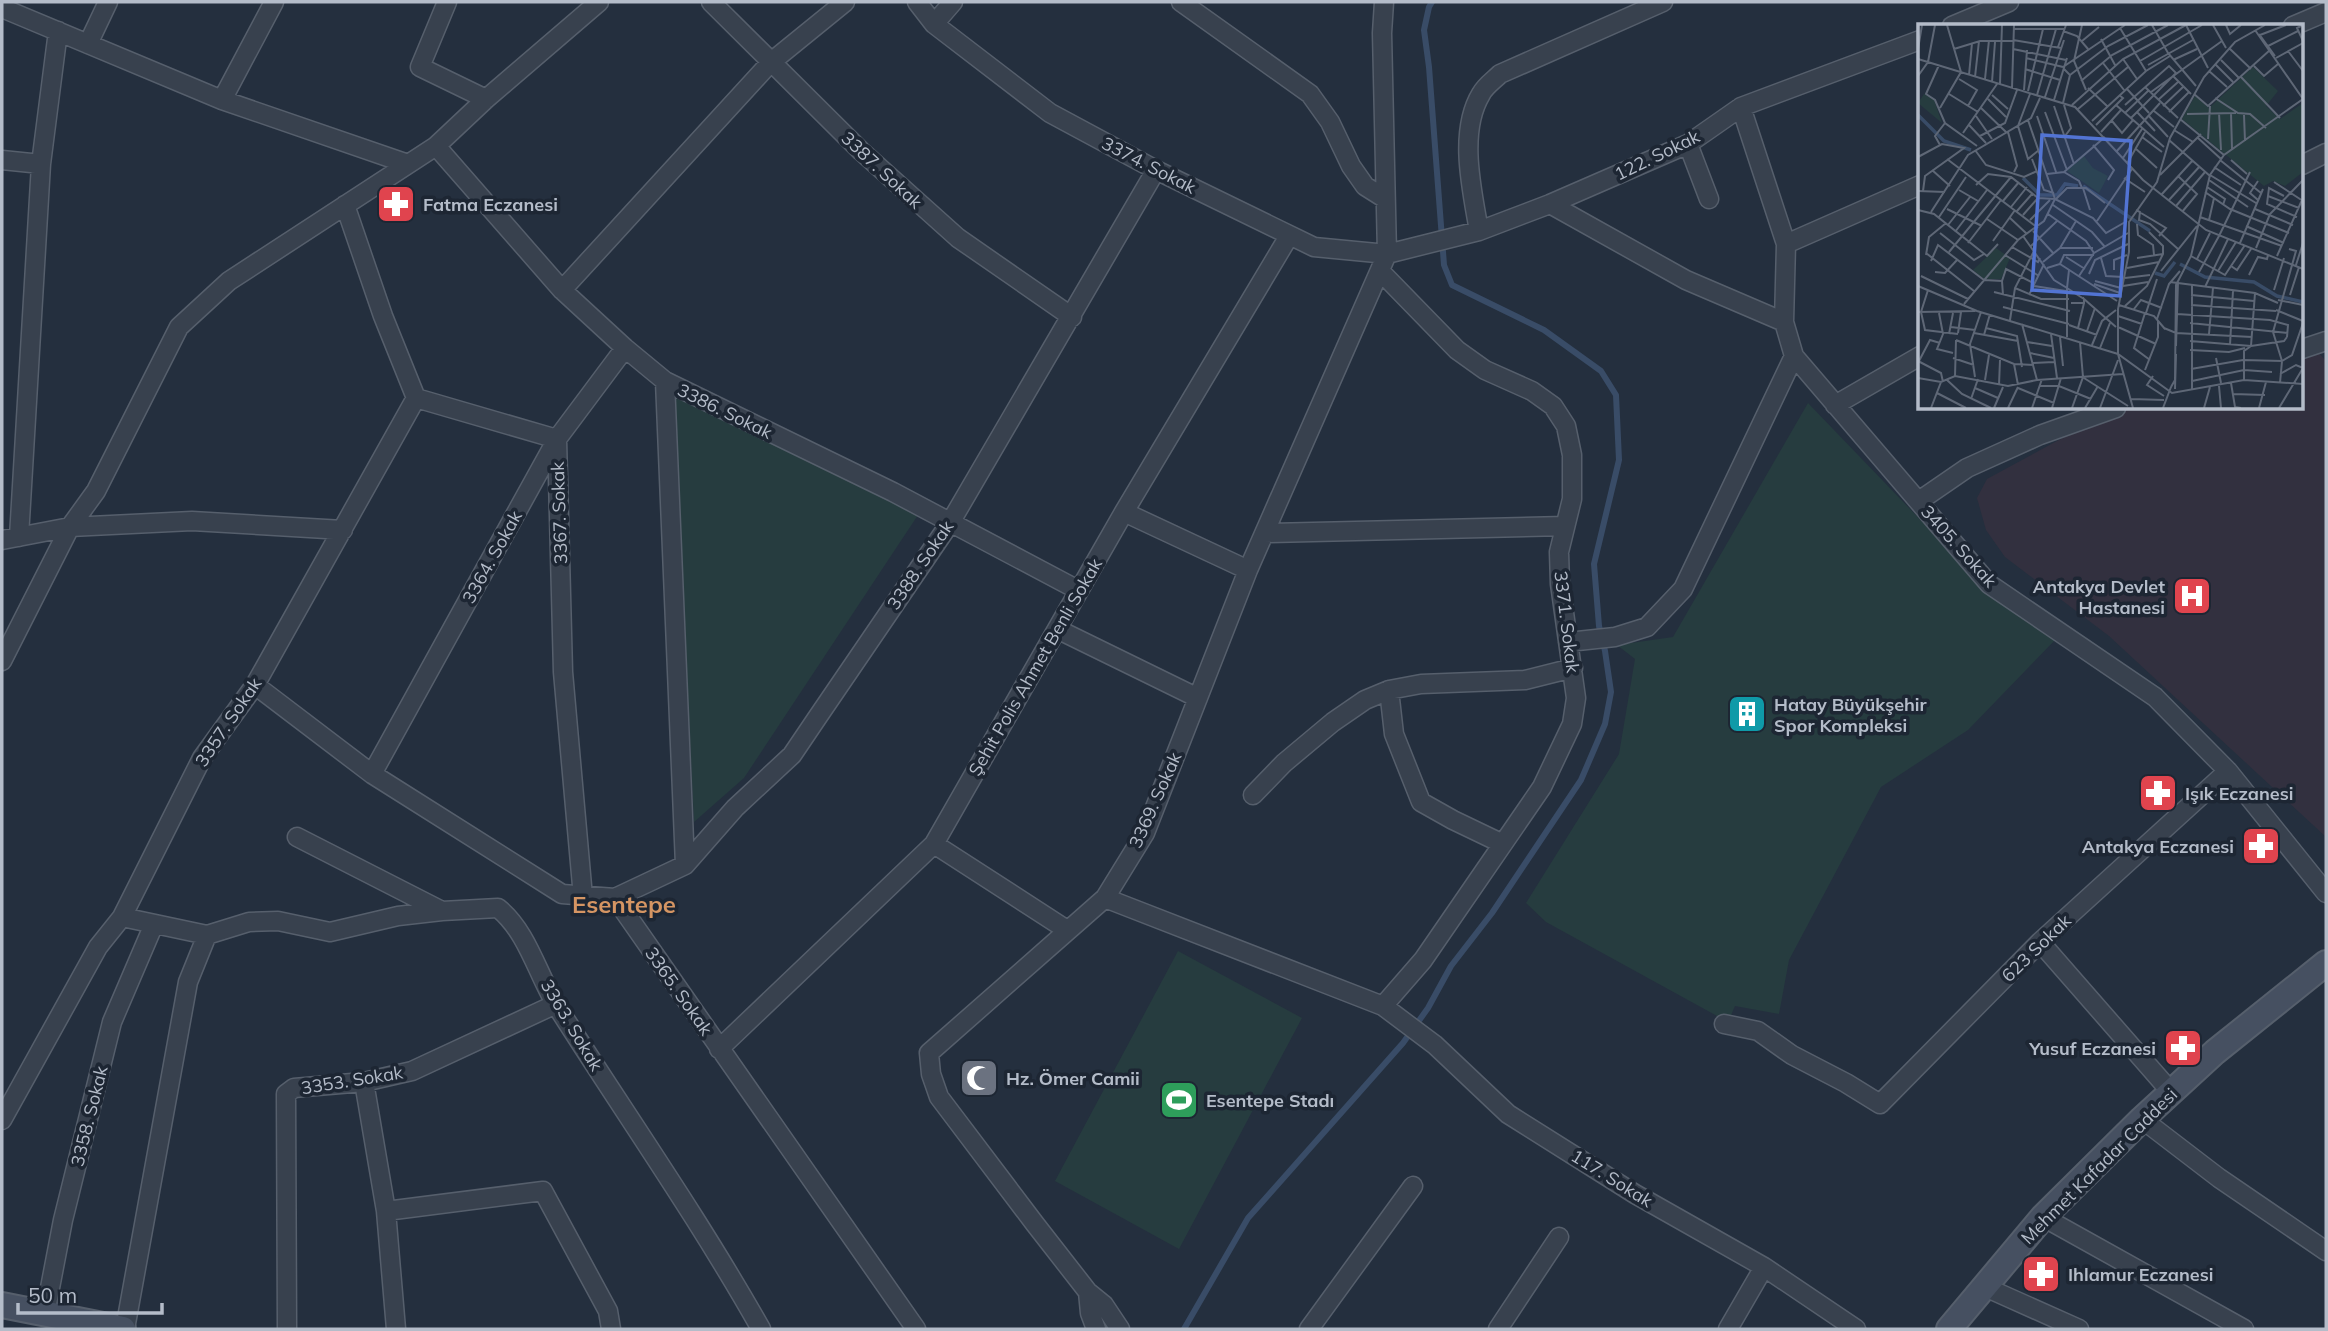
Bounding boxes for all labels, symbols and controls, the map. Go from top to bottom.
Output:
inset map [1918,24,2304,410]
street label: 122. Sokak [1611,124,1704,185]
street label: 3387. Sokak [837,127,928,214]
street label: 3374. Sokak [1098,131,1201,199]
pharmacy icon: Fatma Eczanesi [375,183,417,225]
place label: Fatma Eczanesi [423,193,558,216]
street label: 3386. Sokak [674,378,777,444]
street label: 3367. Sokak [546,461,572,565]
street label: 3405. Sokak [1916,500,2002,592]
street label: 3364. Sokak [457,506,527,608]
street label: 3388. Sokak [882,515,959,614]
street label: Şehit Polis Ahmet Benli Sokak [963,553,1107,780]
street label: 3371. Sokak [1549,570,1585,675]
place label: Antakya Devlet Hastanesi [2033,575,2165,619]
hospital icon: Antakya Devlet Hastanesi [2171,575,2213,617]
street label: 3357. Sokak [190,672,267,771]
building icon: Hatay Büyükşehir Spor Kompleksi [1726,693,1768,735]
place label: Hatay Büyükşehir Spor Kompleksi [1774,693,1928,737]
street label: 3369. Sokak [1124,748,1187,852]
pharmacy icon: Işık Eczanesi [2137,772,2179,814]
place label: Işık Eczanesi [2185,782,2293,805]
pharmacy icon: Antakya Eczanesi [2240,825,2282,867]
place label: Antakya Eczanesi [2082,835,2234,858]
district label: Esentepe [572,889,676,919]
street label: 623 Sokak [1996,909,2076,987]
street label: 3365. Sokak [640,942,718,1040]
street label: 3363. Sokak [536,975,609,1076]
pharmacy icon: Yusuf Eczanesi [2162,1027,2204,1069]
place label: Yusuf Eczanesi [2028,1037,2156,1060]
mosque icon: Hz. Ömer Camii [958,1057,1000,1099]
street label: 3353. Sokak [299,1060,405,1099]
street label: 3358. Sokak [65,1063,113,1169]
place label: Hz. Ömer Camii [1006,1067,1140,1090]
sports icon: Esentepe Stadı [1158,1079,1200,1121]
street label: Mehmet Kafadar Caddesi [2016,1083,2182,1249]
place label: Esentepe Stadı [1206,1089,1334,1112]
street label: 117. Sokak [1567,1144,1658,1212]
pharmacy icon: Ihlamur Eczanesi [2020,1253,2062,1295]
place label: Ihlamur Eczanesi [2068,1263,2213,1286]
scale bar [18,1272,161,1316]
text: 50 m [28,1282,77,1308]

